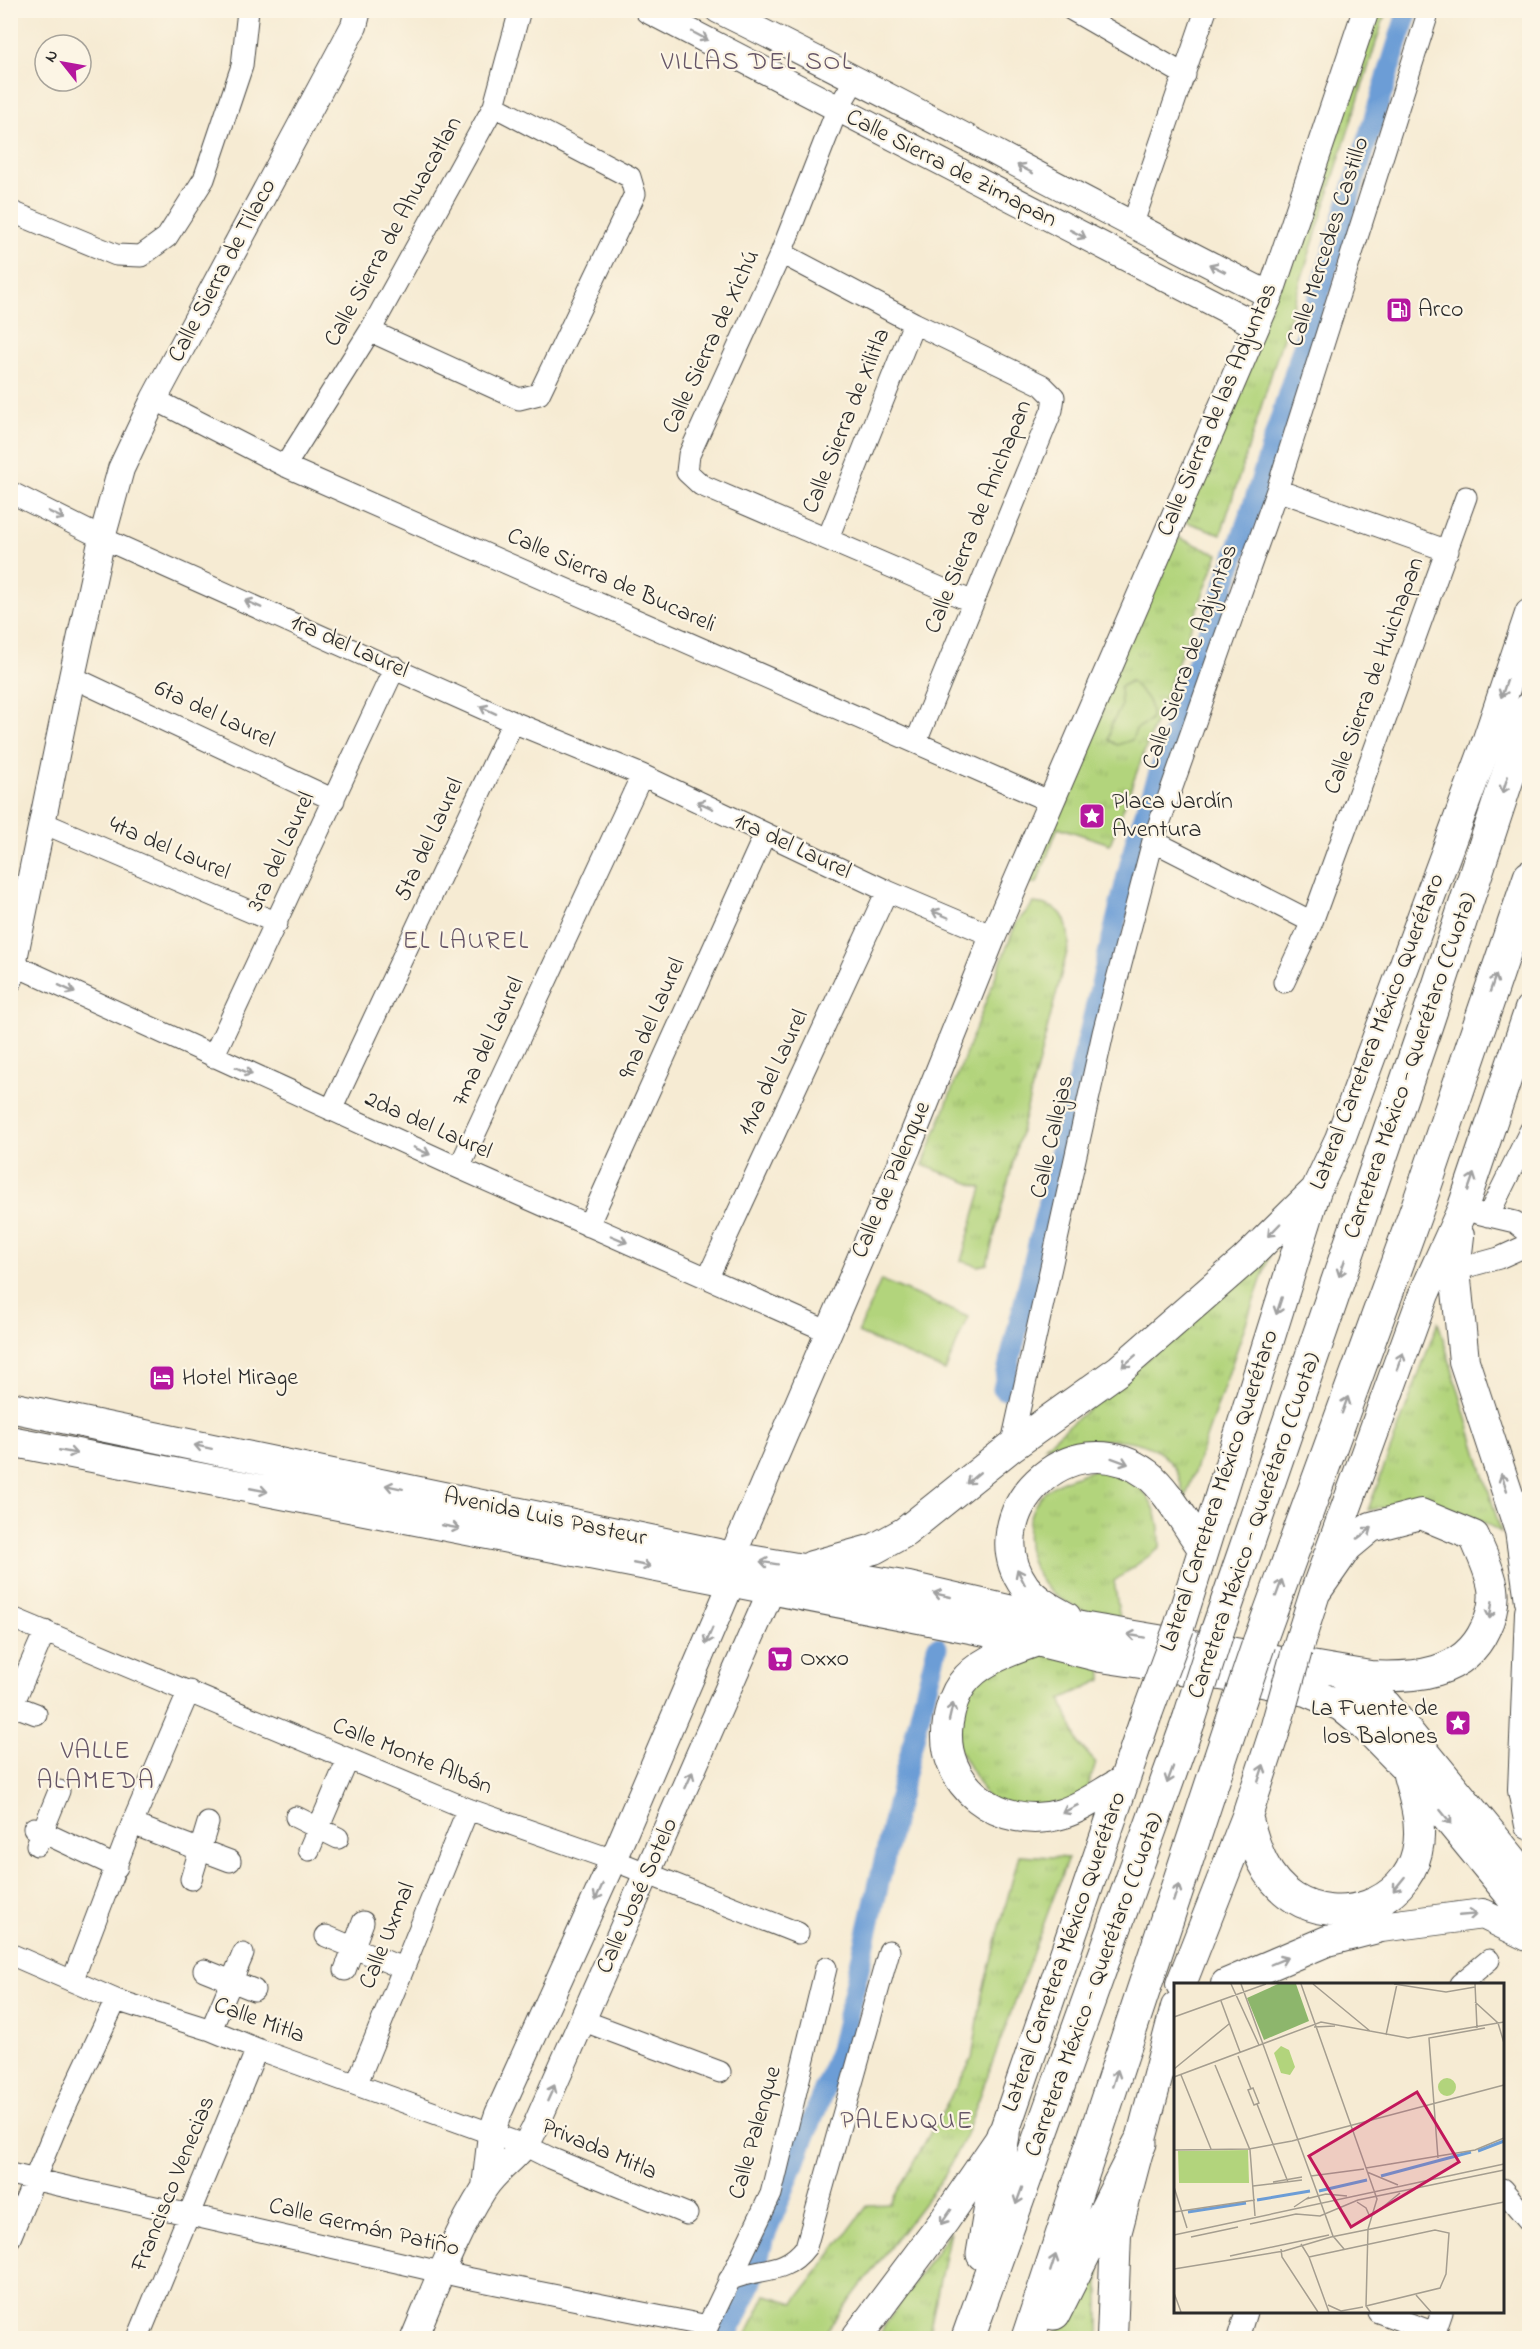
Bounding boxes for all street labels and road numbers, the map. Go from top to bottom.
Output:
street label: Calle Sierra de Zimapan [839,101,1063,237]
street label: Calle Sierra de Ahuacatlan [316,110,472,354]
street label: Calle Mercedes Castillo [1279,133,1379,351]
street label: Calle Sierra de Tilaco [160,173,286,369]
street label: Calle Sierra de Xichú [654,244,770,440]
street label: Calle Sierra de las Adjuntas [1149,278,1287,542]
street label: Calle Sierra de Xilitla [794,323,900,519]
street label: Calle Sierra de Anichapan [916,395,1042,639]
street label: Calle Sierra de Bucareli [501,519,721,643]
street label: Calle Sierra de Adjuntas [1134,540,1248,774]
street label: Calle Sierra de Huichapan [1316,552,1434,800]
street label: 1ra del Laurel [284,605,414,689]
street label: 6ta del Laurel [148,672,280,758]
street label: 5ta del Laurel [386,772,474,908]
street label: 3ra del Laurel [239,786,325,918]
street label: 1ra del Laurel [727,805,857,889]
street label: 4ta del Laurel [103,808,235,890]
street label: Lateral Carretera México Querétaro [1301,869,1455,1195]
street label: Carretera México - Querétaro (Cuota) [1335,888,1487,1244]
street label: 9na del Laurel [611,952,695,1086]
street label: 7ma del Laurel [444,971,534,1113]
street label: 11va del Laurel [730,1004,818,1142]
street label: Calle Callejas [1022,1072,1084,1202]
street label: 2da del Laurel [359,1082,497,1170]
street label: Calle de Palenque [843,1096,941,1264]
street label: Lateral Carretera México Querétaro [1151,1326,1289,1656]
street label: Carretera México - Querétaro (Cuota) [1179,1348,1331,1704]
street label: Avenida Luis Pasteur [440,1479,650,1557]
street label: Calle Monte Albán [327,1709,497,1805]
street label: Lateral Carretera México Querétaro [994,1787,1136,2117]
street label: Carretera México - Querétaro (Cuota) [1016,1808,1174,2162]
street label: Calle José Sotelo [588,1812,688,1980]
street label: Calle Uxmal [351,1877,425,1995]
street label: Calle Mitla [208,1988,310,2054]
street label: Calle Palenque [720,2062,792,2204]
street label: Francisco Venecias [122,2091,225,2278]
street label: Privada Mitla [536,2110,662,2190]
street label: Calle Germán Patiño [265,2189,463,2267]

